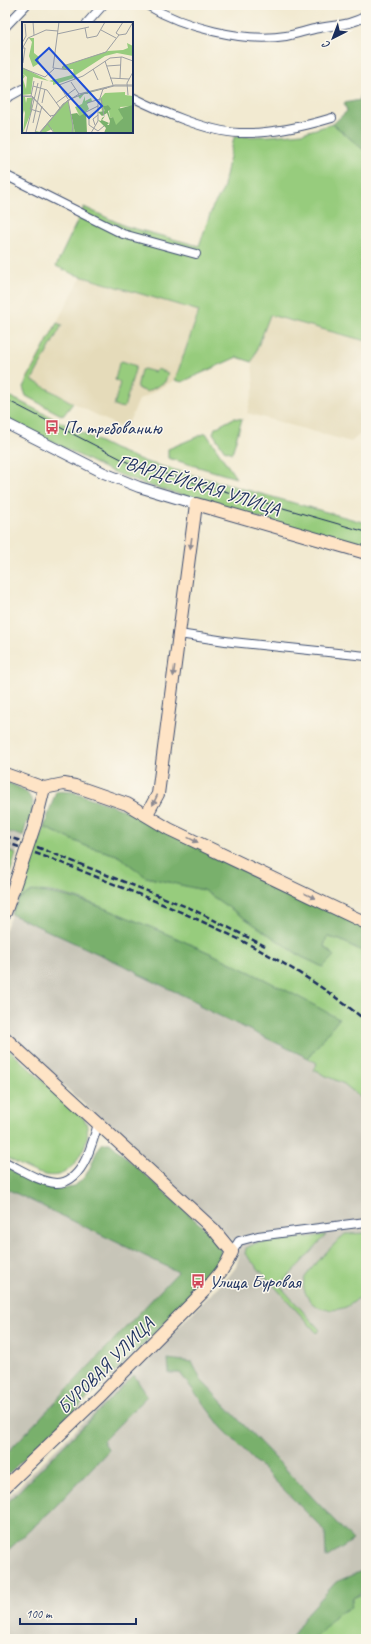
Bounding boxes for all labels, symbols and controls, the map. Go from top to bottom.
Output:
north arrow [313,18,353,58]
inset map [22,22,133,133]
text: С [318,37,333,52]
place label: По требованию [63,416,163,440]
bus stop icon: По требованию [44,419,60,435]
street label: ГВАРДЕЙСКАЯ УЛИЦА [115,449,283,521]
one-way arrow [188,537,194,549]
one-way arrow [171,665,177,678]
one-way arrow [152,794,158,805]
one-way arrow [187,837,199,843]
one-way arrow [305,893,316,899]
place label: Улица Буровая [209,1270,302,1294]
bus stop icon: Улица Буровая [190,1273,206,1289]
street label: БУРОВАЯ УЛИЦА [52,1311,160,1419]
scale bar [20,1600,136,1626]
text: 100 m [26,1606,53,1622]

